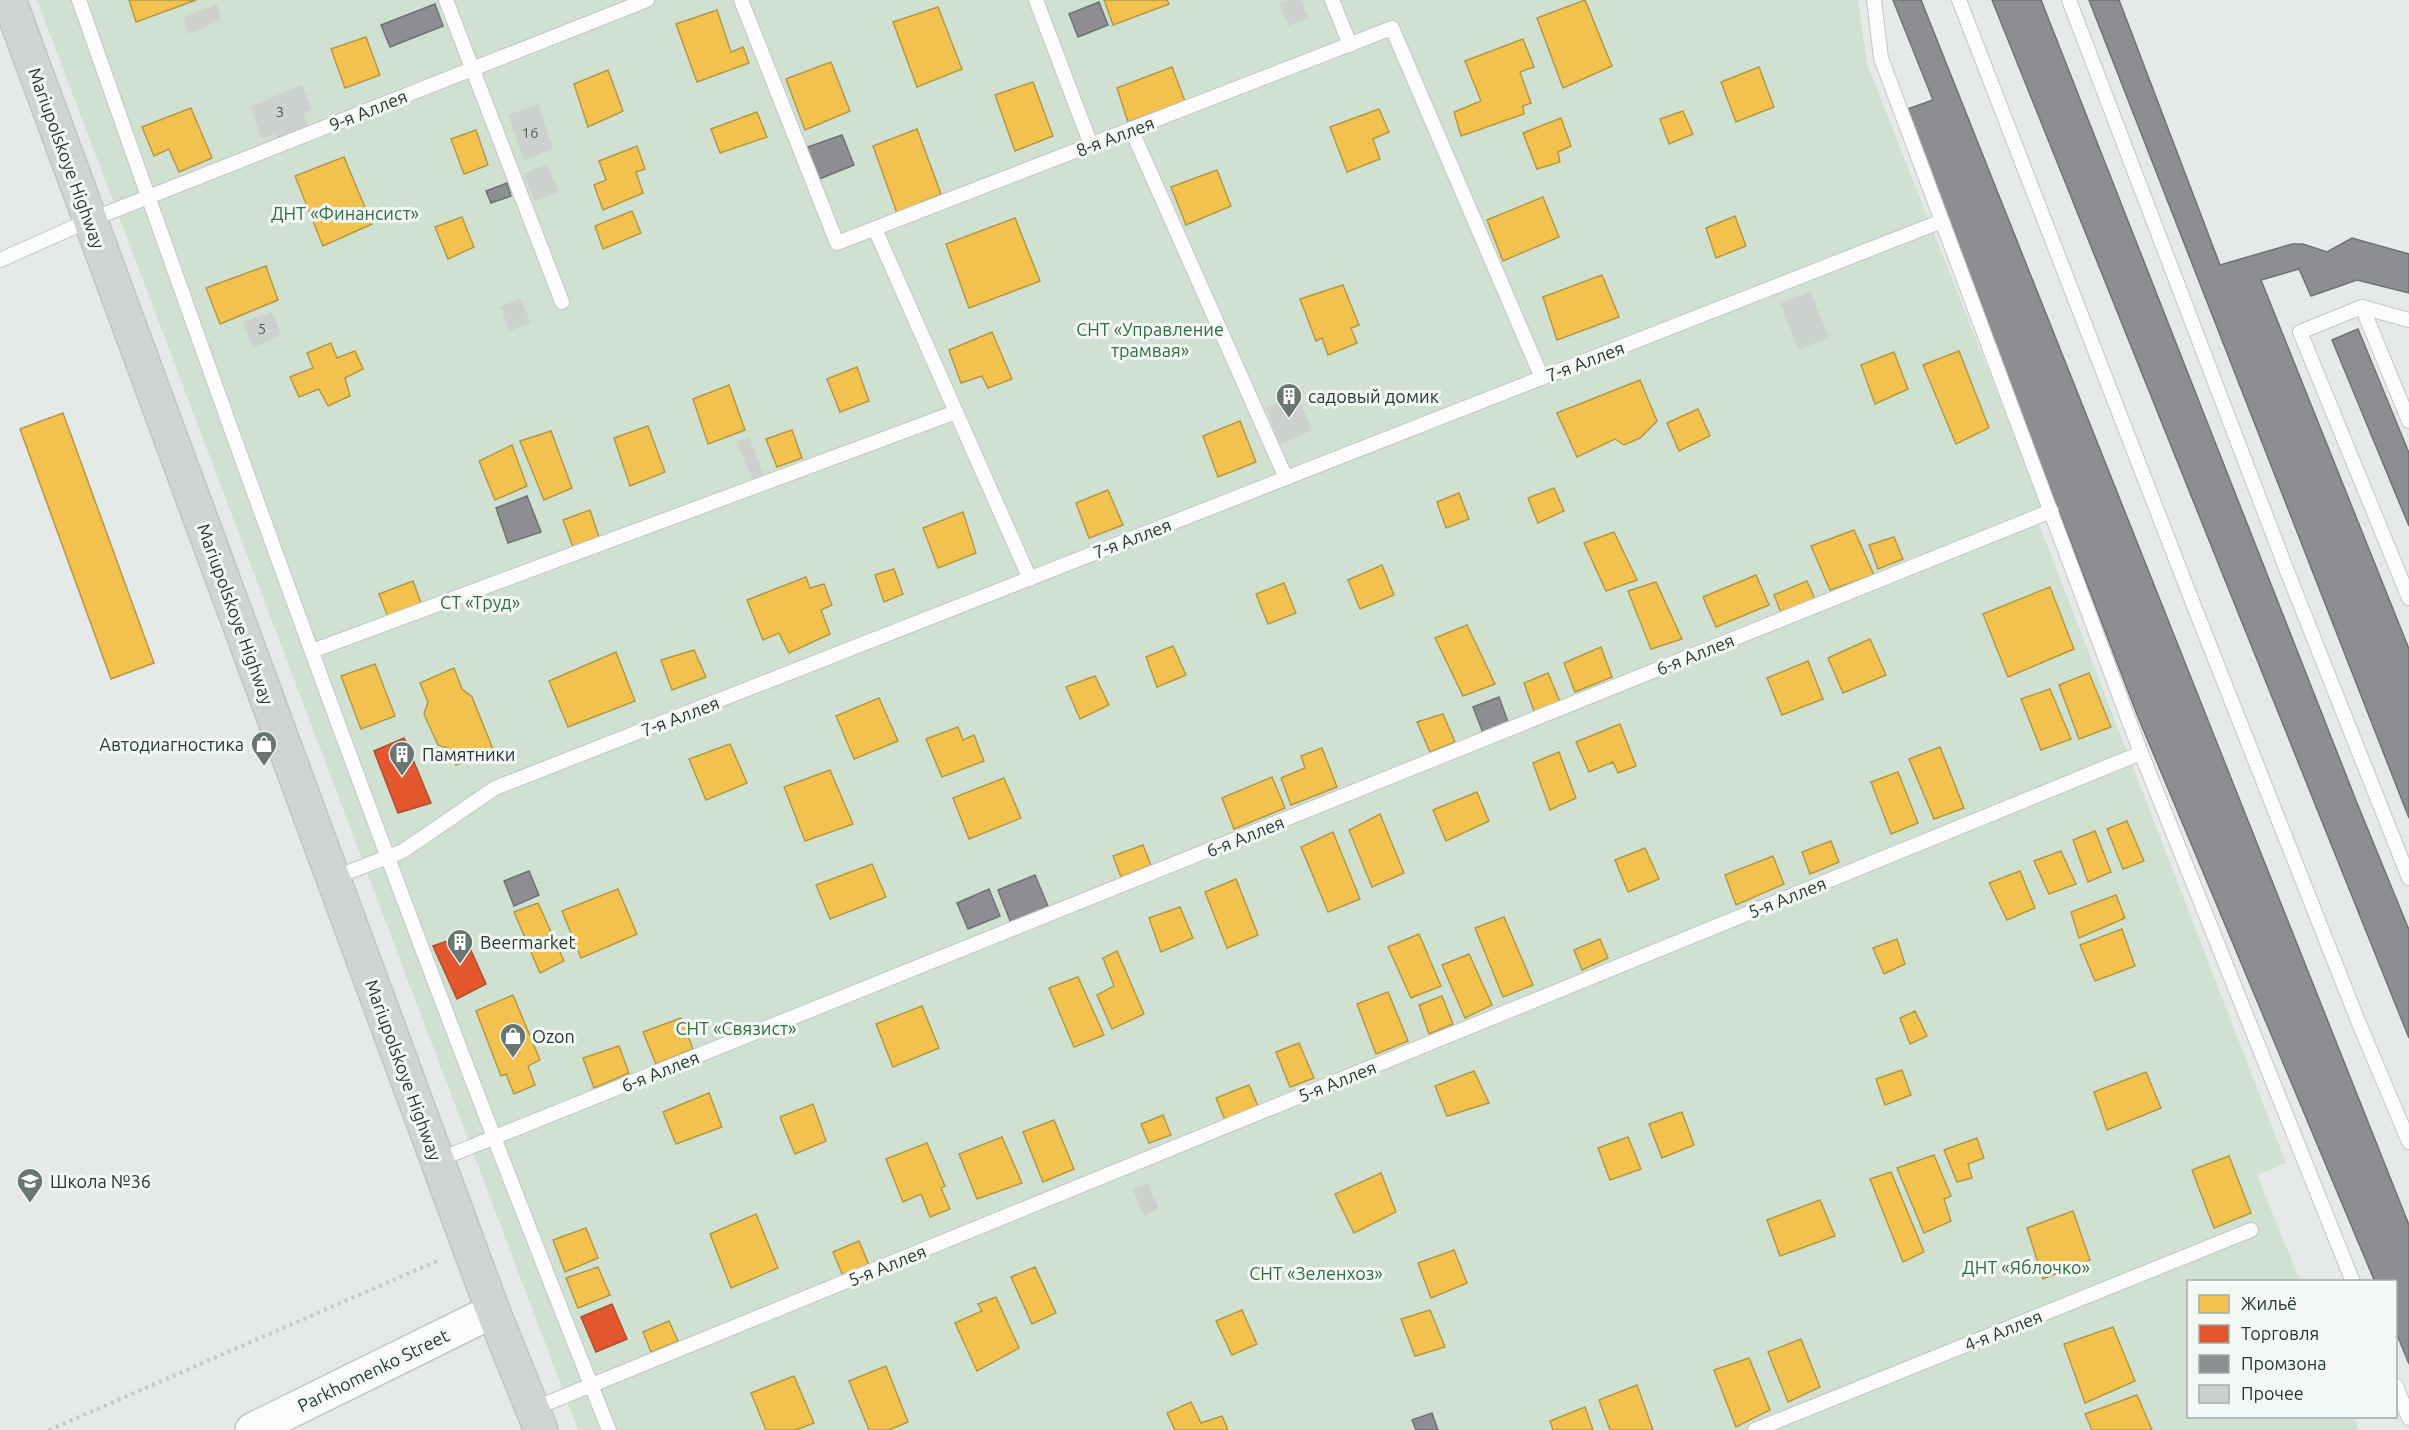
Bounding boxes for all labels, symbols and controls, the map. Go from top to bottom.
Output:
street label: Mariupolskoye Highway [25,65,109,252]
street label: 9-я Аллея [326,85,410,135]
house number: 3 [276,103,284,120]
street label: 8-я Аллея [1073,112,1157,160]
house number: 16 [522,124,538,141]
park label: ДНТ «Финансист» [271,203,419,223]
park label: СНТ «Управление трамвая» [1076,319,1224,360]
house number: 5 [258,320,266,337]
street label: 7-я Аллея [1543,337,1627,385]
building icon: садовый домик [1274,381,1304,419]
place label: садовый домик [1308,386,1439,406]
street label: 7-я Аллея [1090,514,1174,562]
street label: Mariupolskoye Highway [194,521,278,708]
park label: СТ «Труд» [440,592,520,612]
street label: 6-я Аллея [1653,629,1737,679]
street label: 7-я Аллея [638,692,722,740]
shop icon: Автодиагностика [249,729,279,767]
place label: Автодиагностика [99,734,244,754]
building icon: Памятники [387,739,417,777]
place label: Памятники [422,744,516,764]
street label: 6-я Аллея [1203,811,1287,861]
street label: 5-я Аллея [1745,872,1829,922]
building icon: Beermarket [445,927,475,965]
place label: Beermarket [480,932,576,952]
street label: Mariupolskoye Highway [362,977,446,1164]
park label: СНТ «Связист» [675,1018,797,1038]
shop icon: Ozon [498,1021,528,1059]
place label: Ozon [532,1026,575,1046]
street label: 6-я Аллея [618,1046,702,1096]
street label: 5-я Аллея [1295,1056,1379,1106]
school or university icon: Школа №36 [15,1166,45,1204]
place label: Школа №36 [50,1171,151,1191]
street label: 5-я Аллея [845,1240,929,1290]
park label: ДНТ «Яблочко» [1962,1257,2090,1277]
park label: СНТ «Зеленхоз» [1249,1263,1383,1283]
legend [2187,1280,2397,1418]
text: Жильё [2241,1293,2297,1313]
street label: 4-я Аллея [1961,1305,2045,1355]
text: Торговля [2241,1323,2319,1343]
street label: Parkhomenko Street [294,1325,452,1415]
text: Промзона [2241,1353,2326,1373]
text: Прочее [2241,1383,2304,1403]

